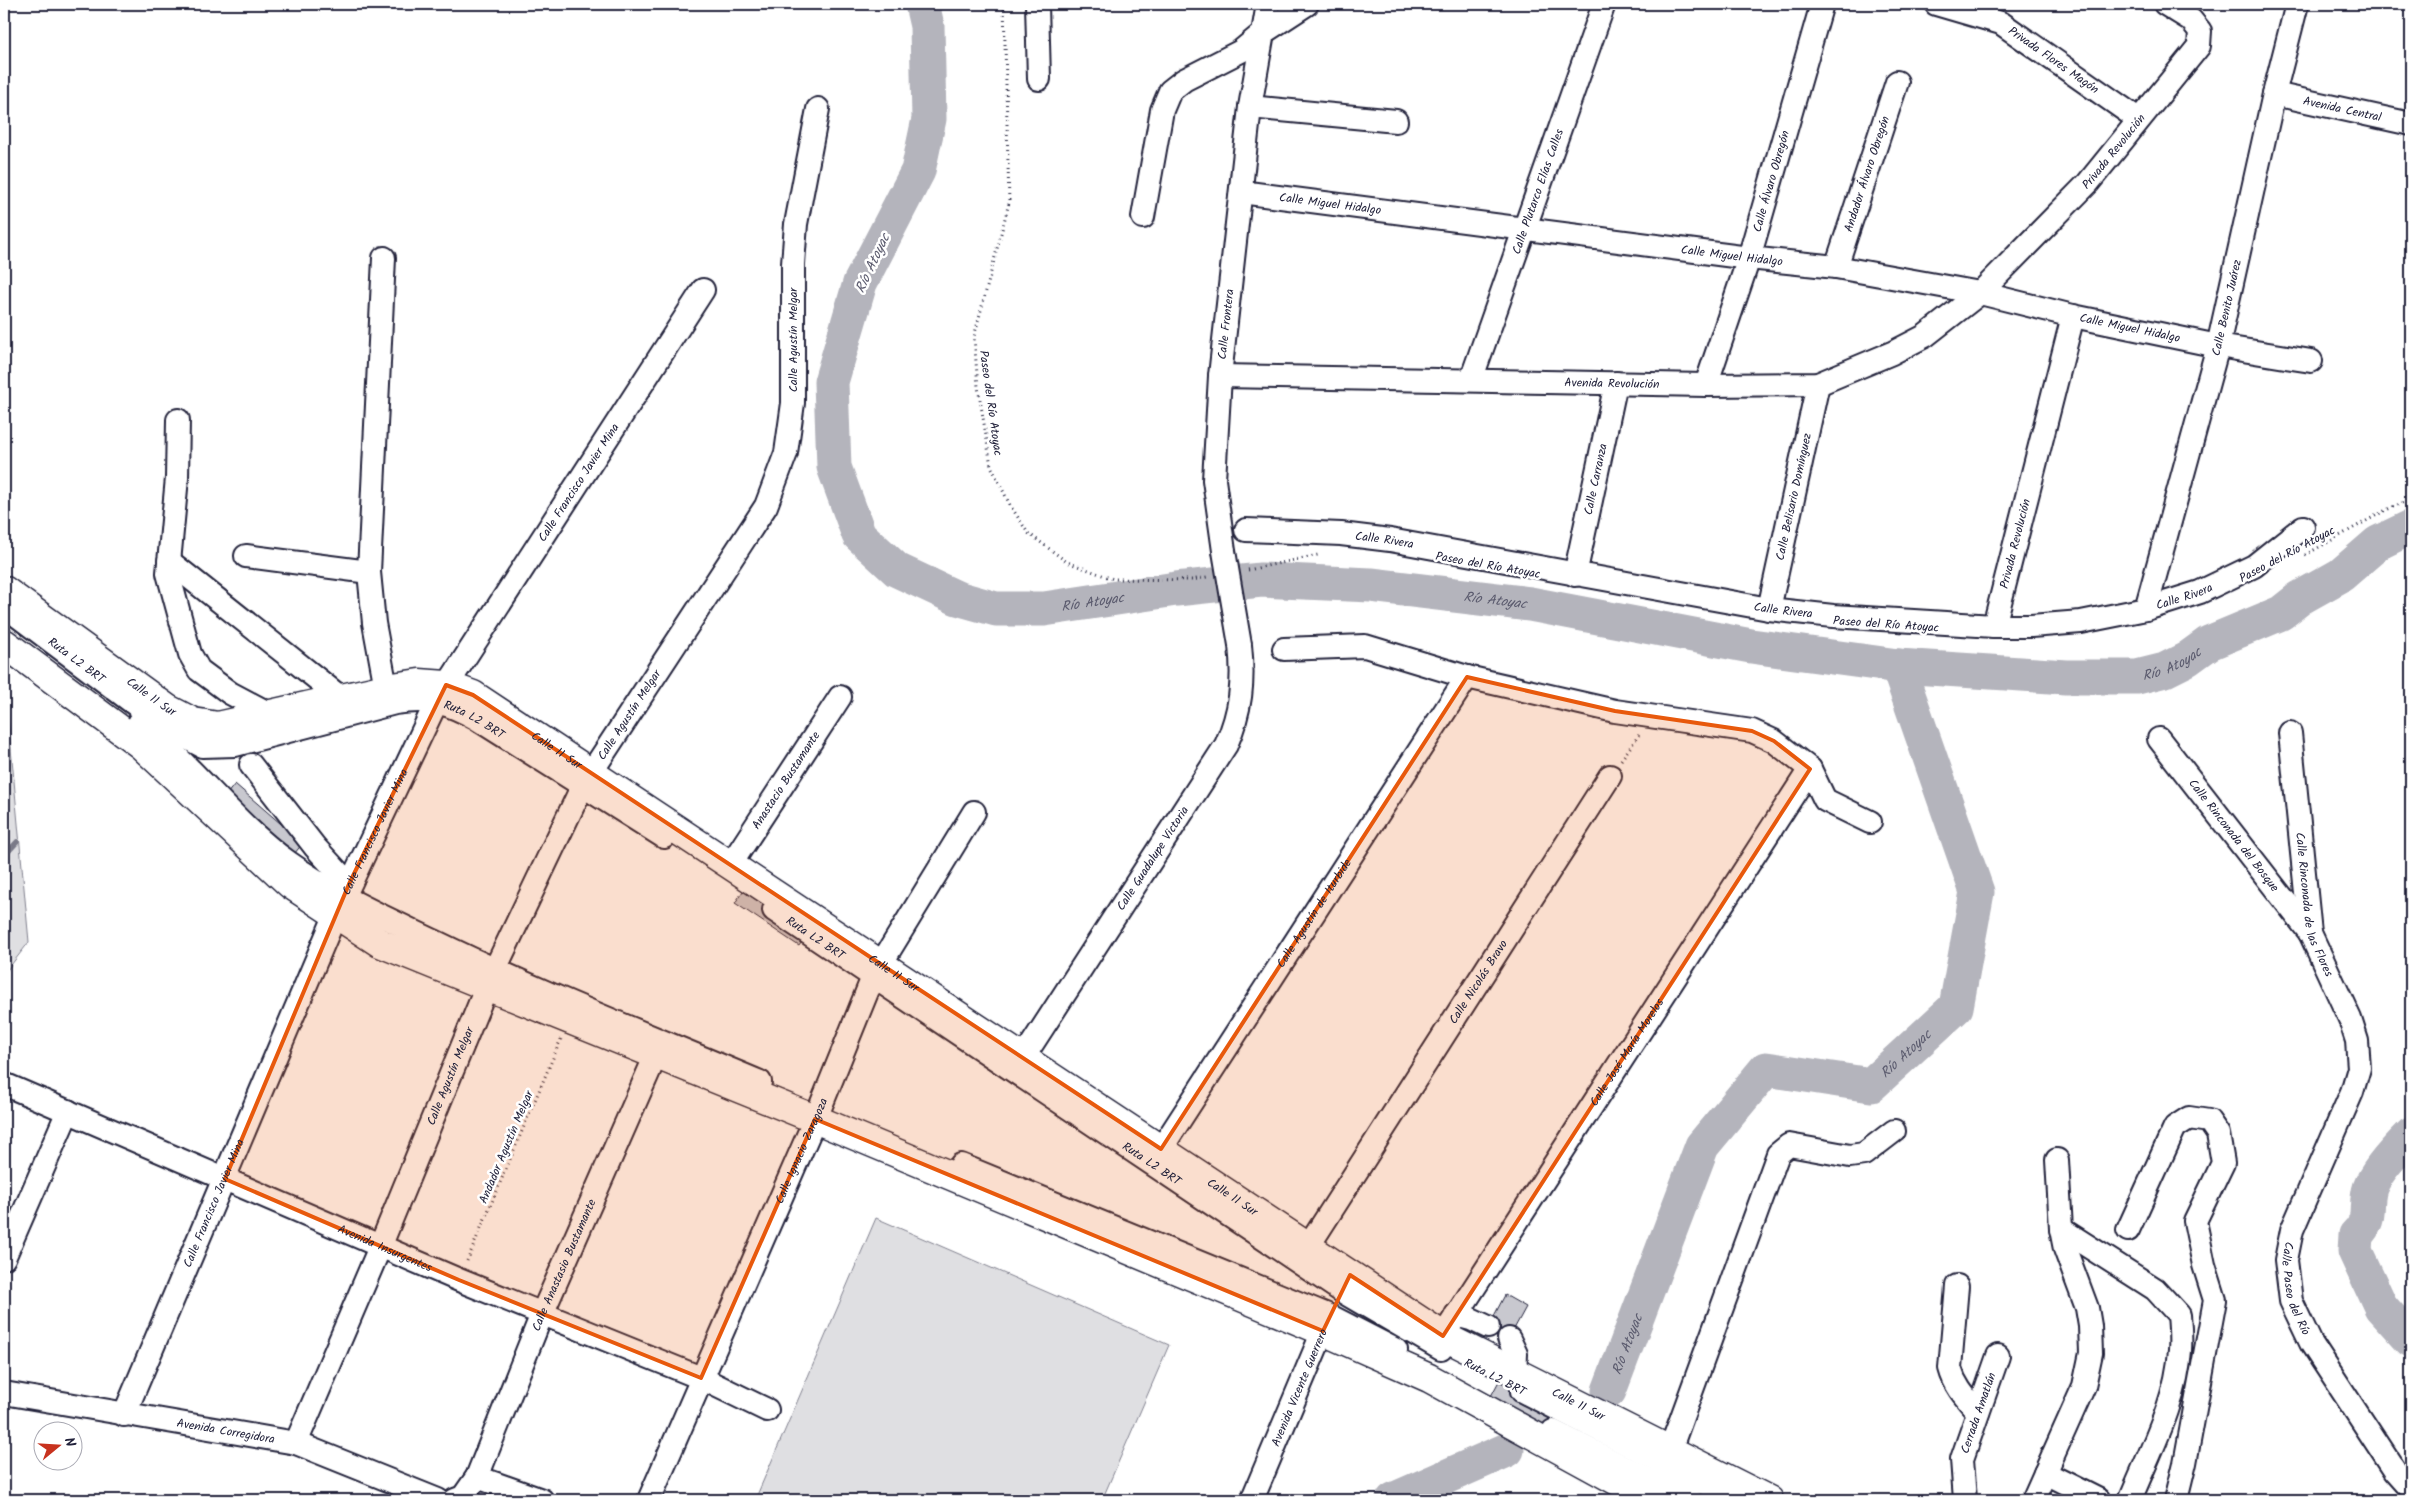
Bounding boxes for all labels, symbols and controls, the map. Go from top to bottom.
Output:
street label: Privada Flores Magón [2004,22,2103,99]
street label: Avenida Central [2301,92,2383,127]
street label: Privada Revolución [2078,110,2150,194]
street label: Andador Álvaro Obregón [1839,113,1895,235]
street label: Calle Plutarco Elías Calles [1507,126,1569,257]
street label: Calle Álvaro Obregón [1748,128,1795,234]
street label: Calle Miguel Hidalgo [1278,188,1382,220]
water label: Río Atoyac [850,229,897,297]
street label: Calle Miguel Hidalgo [1680,240,1784,271]
street label: Calle Benito Juárez [2207,258,2247,358]
street label: Calle Agustín Melgar [784,287,803,392]
street label: Calle Frontera [1213,288,1240,360]
street label: Calle Miguel Hidalgo [2078,309,2182,348]
street label: Paseo del Río Atoyac [974,349,1007,457]
street label: Avenida Revolución [1564,373,1660,394]
street label: Calle Francisco Javier Mina [533,419,624,546]
street label: Calle Belisario Domínguez [1771,431,1817,562]
street label: Calle Carranza [1579,441,1613,517]
street label: Privada Revolución [1995,497,2036,591]
street label: Paseo del Río Atoyac [2236,521,2339,588]
street label: Calle Rivera [1354,527,1416,554]
street label: Paseo del Río Atoyac [1434,547,1542,584]
street label: Calle Rivera [2154,578,2216,615]
water label: Río Atoyac [1462,586,1529,616]
water label: Río Atoyac [1060,587,1127,618]
street label: Calle Rivera [1752,597,1814,624]
street label: Paseo del Río Atoyac [1832,611,1940,638]
street label: Ruta L2 BRT [44,633,110,689]
water label: Río Atoyac [2140,641,2208,687]
street label: Calle Agustín Melgar [593,665,667,764]
street label: Calle 11 Sur [122,673,180,722]
street label: Ruta L2 BRT [441,696,510,745]
street label: Calle 11 Sur [527,727,587,775]
street label: Anastacio Bustamante [747,727,825,833]
street label: Calle Francisco Javier Mina [337,765,414,898]
street label: Calle Rinconada del Bosque [2183,775,2284,897]
street label: Calle Guadalupe Victoria [1112,802,1194,915]
street label: Calle Rinconada de las Flores [2290,831,2338,980]
street label: Calle Agustín de Iturbide [1272,855,1357,972]
street label: Ruta L2 BRT [782,912,850,966]
street label: Calle Nicolás Bravo [1444,936,1513,1028]
street label: Calle 11 Sur [864,950,924,998]
street label: Calle José María Morelos [1585,995,1669,1110]
street label: Calle Agustín Melgar [422,1023,480,1128]
water label: Río Atoyac [1875,1024,1938,1084]
street label: Andador Agustín Melgar [474,1087,539,1207]
street label: Calle Ignacio Zaragoza [770,1095,833,1207]
street label: Calle Francisco Javier Mina [178,1136,250,1271]
street label: Ruta L2 BRT [1118,1137,1186,1192]
street label: Calle 11 Sur [1203,1174,1262,1222]
street label: Calle Anastasio Bustamante [527,1196,602,1334]
street label: Avenida Insurgentes [335,1220,435,1277]
street label: Calle Paseo del Río [2276,1240,2315,1339]
water label: Río Atoyac [1606,1310,1650,1378]
street label: Avenida Vicente Guerrero [1267,1326,1333,1450]
street label: Ruta L2 BRT [1460,1354,1530,1402]
street label: Cerrada Amatlán [1956,1370,2002,1456]
street label: Calle 11 Sur [1548,1383,1609,1426]
street label: Avenida Corregidora [175,1414,277,1449]
north arrow [32,1422,82,1472]
text: N [58,1435,81,1450]

